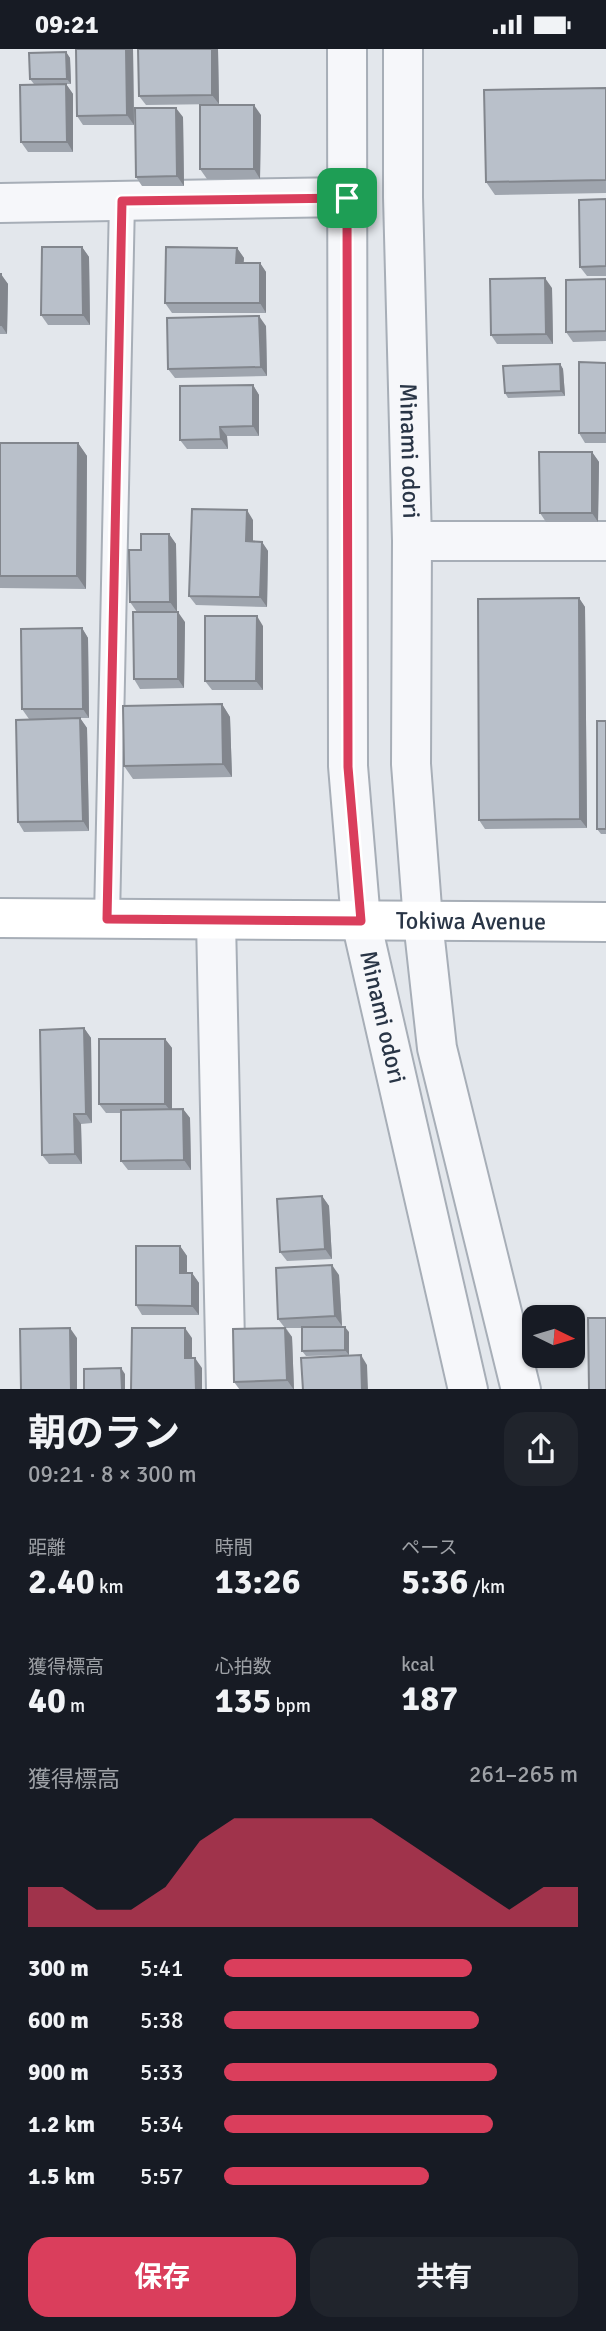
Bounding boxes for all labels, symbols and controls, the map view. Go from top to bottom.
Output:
text: 09:21 [35,9,99,41]
pin [317,168,377,228]
icon: arrive [328,179,366,217]
street label: Minami odori [393,383,426,519]
street label: Tokiwa Avenue [396,906,546,937]
street label: Minami odori [353,948,413,1086]
north arrow [522,1305,584,1369]
map controls [522,1305,585,1368]
text: 朝のラン [28,1410,180,1457]
button: share [504,1412,578,1486]
text: 09:21 · 8 × 300 m [28,1460,197,1489]
text: 距離 [28,1536,66,1560]
text: 時間 [215,1536,253,1560]
text: ペース [401,1536,457,1560]
text: 2.40 [28,1560,95,1603]
text: 13:26 [215,1560,301,1603]
text: 5:36 [401,1560,468,1603]
text: km [95,1575,124,1599]
text: /km [468,1575,505,1599]
text: kcal [401,1653,435,1677]
text: 獲得標高 [28,1655,104,1679]
text: 心拍数 [215,1655,272,1679]
text: 187 [401,1677,458,1720]
text: 40 [28,1679,66,1722]
text: 135 [215,1679,271,1722]
text: m [66,1694,85,1718]
text: bpm [271,1694,311,1718]
text: 261–265 m [469,1760,578,1789]
text: 獲得標高 [28,1765,120,1794]
text: 300 m [28,1954,89,1983]
text: 5:41 [140,1954,183,1983]
text: 600 m [28,2006,89,2035]
text: 5:38 [140,2006,183,2035]
text: 900 m [28,2058,89,2087]
text: 5:33 [140,2058,183,2087]
text: 1.2 km [28,2110,95,2139]
text: 5:34 [140,2110,183,2139]
text: 1.5 km [28,2162,95,2191]
text: 5:57 [140,2162,183,2191]
button: 保存 [28,2237,296,2317]
button: 共有 [310,2237,578,2317]

